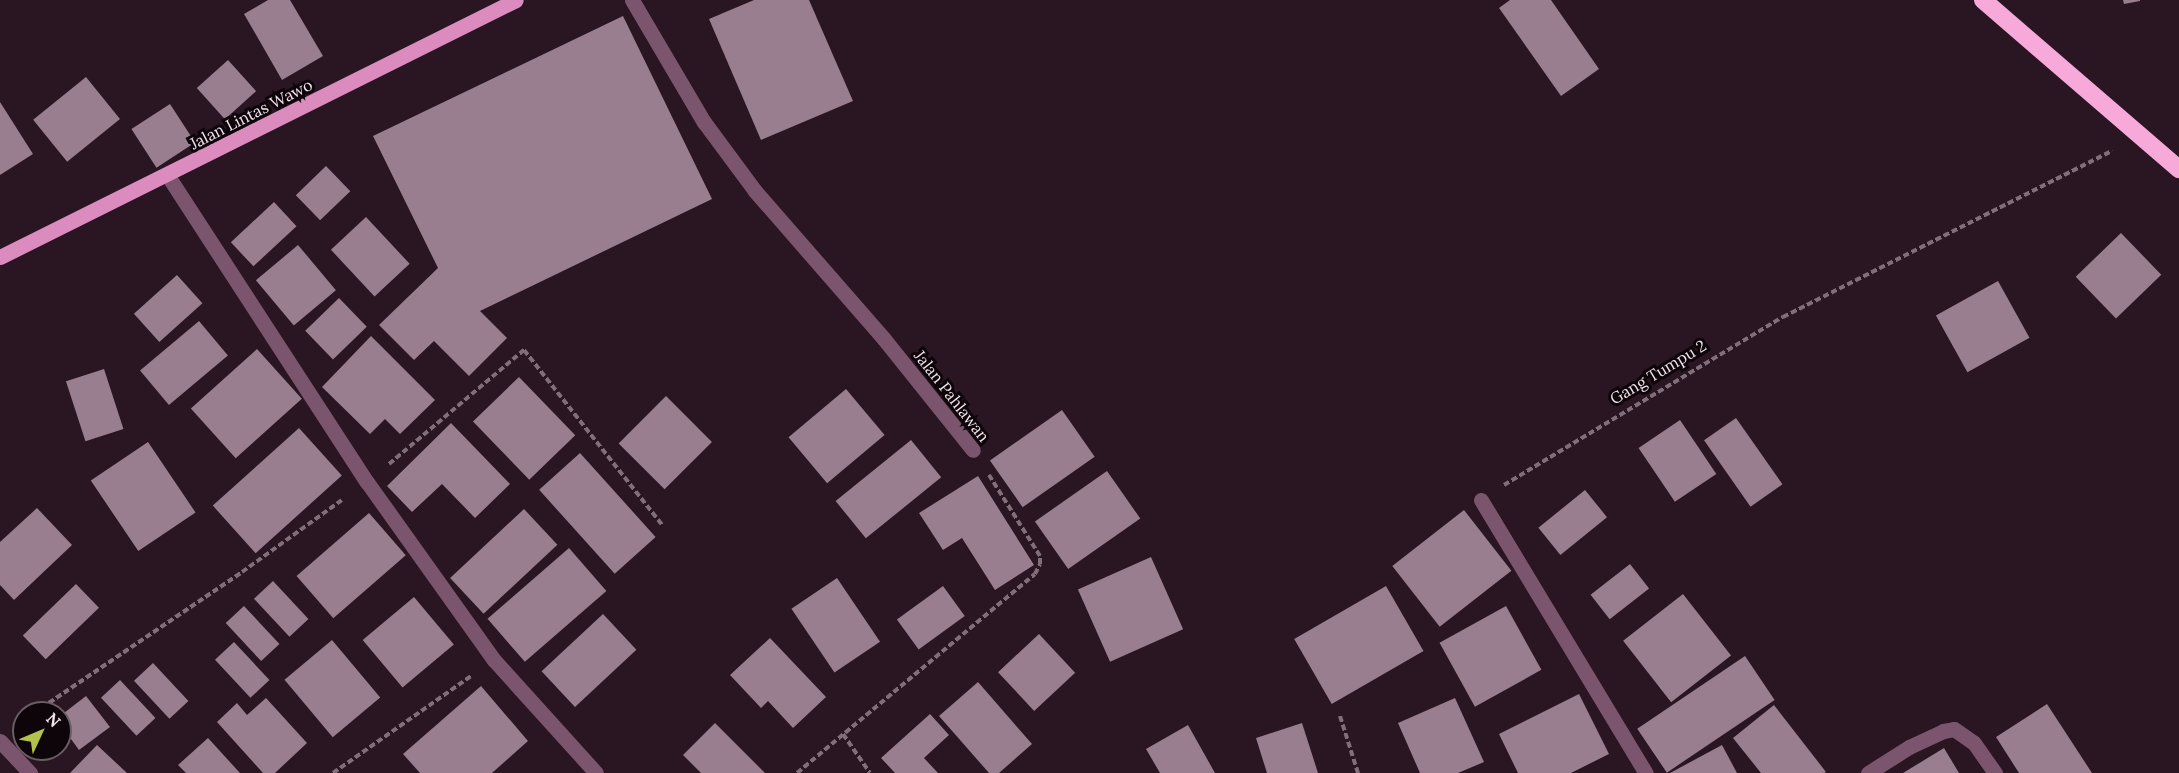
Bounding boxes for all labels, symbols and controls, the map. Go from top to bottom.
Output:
street label: Jalan Lintas Wawo [186,75,316,153]
street label: Gang Tumpu 2 [1606,336,1710,408]
street label: Jalan Pahlawan [910,346,994,446]
north arrow [12,701,72,761]
text: N [42,708,65,731]

